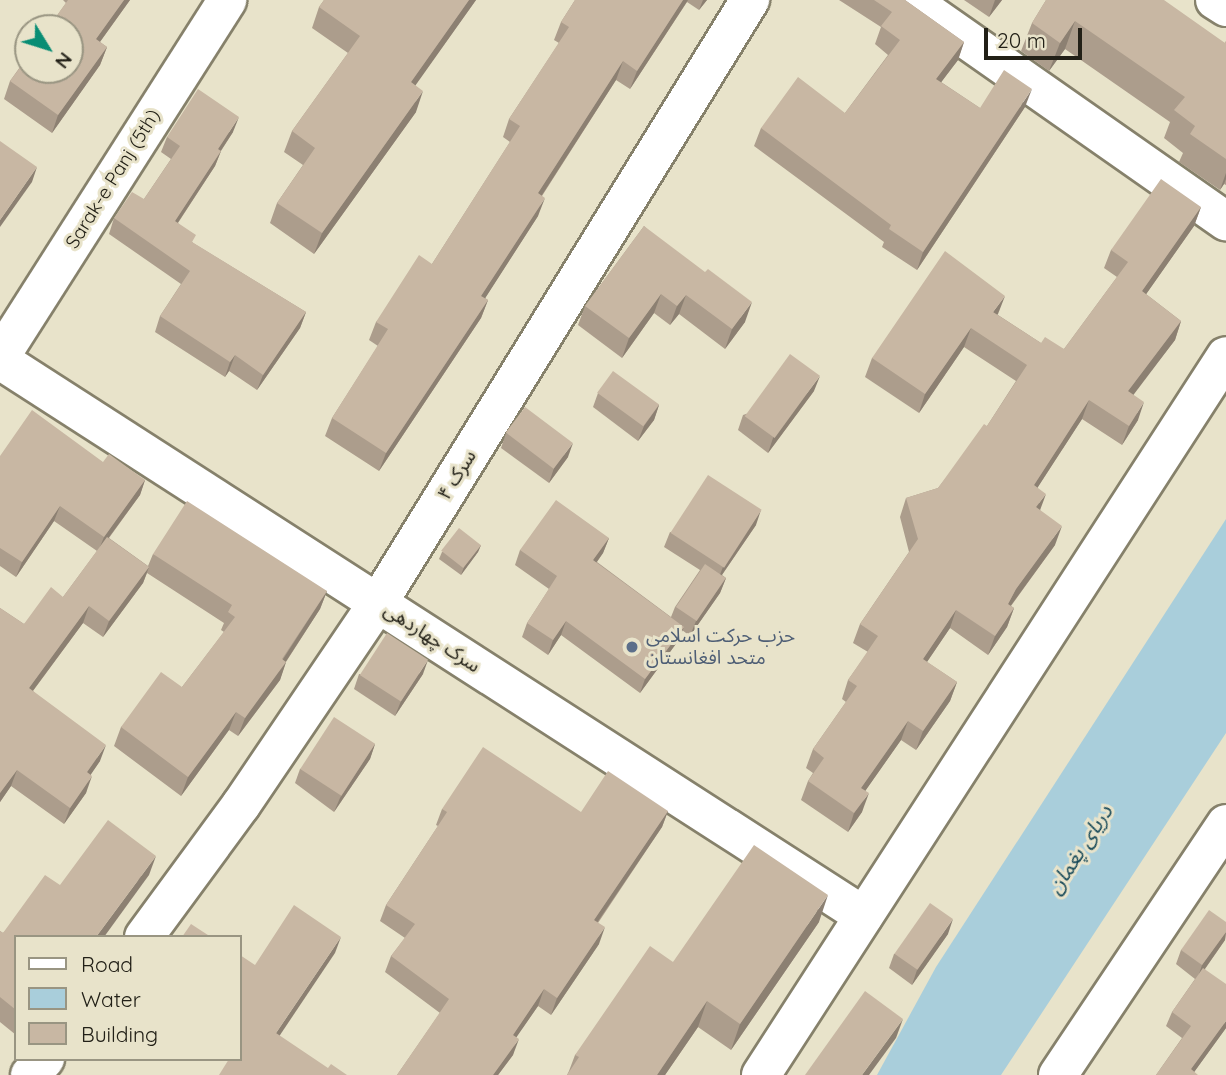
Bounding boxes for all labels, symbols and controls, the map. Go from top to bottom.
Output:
north arrow [14,14,84,84]
scale bar [988,14,1086,58]
text: 20 m [997,27,1046,53]
text: N [50,48,78,74]
street label: Sarak-e Panj (5th) [61,105,165,253]
street label: سرک ۴ [433,446,481,504]
street label: سرک چهاردهی [380,598,484,678]
place label: حزب حرکت اسلامی متحد افغانستان [646,625,795,669]
marker: حزب حرکت اسلامی متحد افغانستان [624,639,640,655]
water label: دریای پغمان [1041,800,1117,898]
legend [14,935,242,1061]
text: Road [81,951,133,977]
text: Water [81,986,141,1012]
text: Building [81,1021,158,1047]

